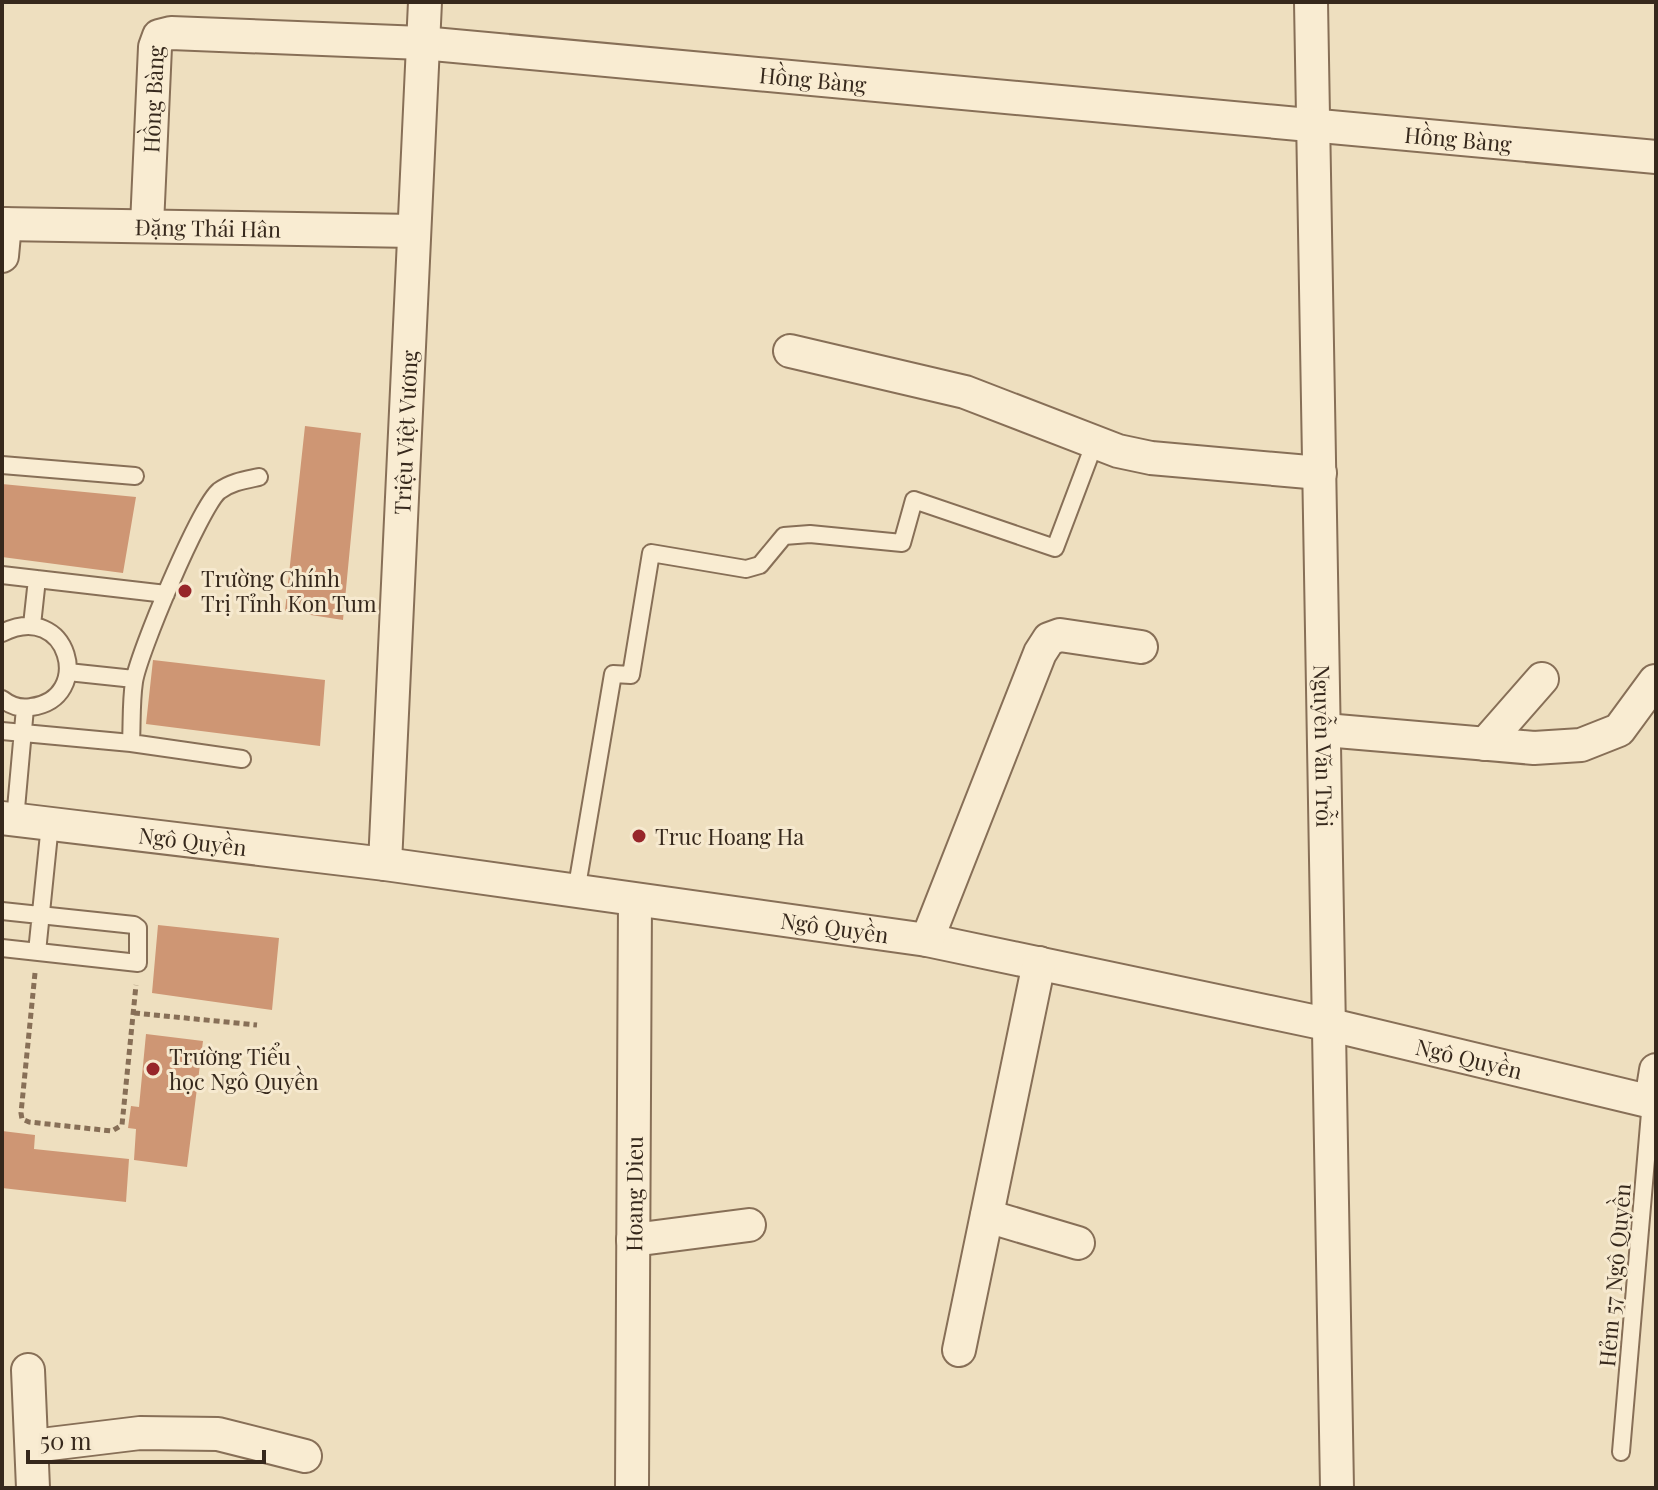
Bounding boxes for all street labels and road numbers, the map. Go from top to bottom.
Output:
street label: Hồng Bàng [135,44,170,154]
street label: Hồng Bàng [758,59,868,99]
street label: Hồng Bàng [1403,119,1513,159]
street label: Đặng Thái Hân [135,211,281,244]
street label: Triệu Việt Vương [386,349,424,515]
street label: Nguyễn Văn Trỗi [1308,664,1340,828]
street label: Ngô Quyền [137,820,248,862]
street label: Ngô Quyền [779,905,891,949]
street label: Ngô Quyền [1413,1031,1525,1085]
street label: Hoang Dieu [618,1136,649,1252]
street label: Hẻm 57 Ngô Quyền [1590,1182,1637,1368]

